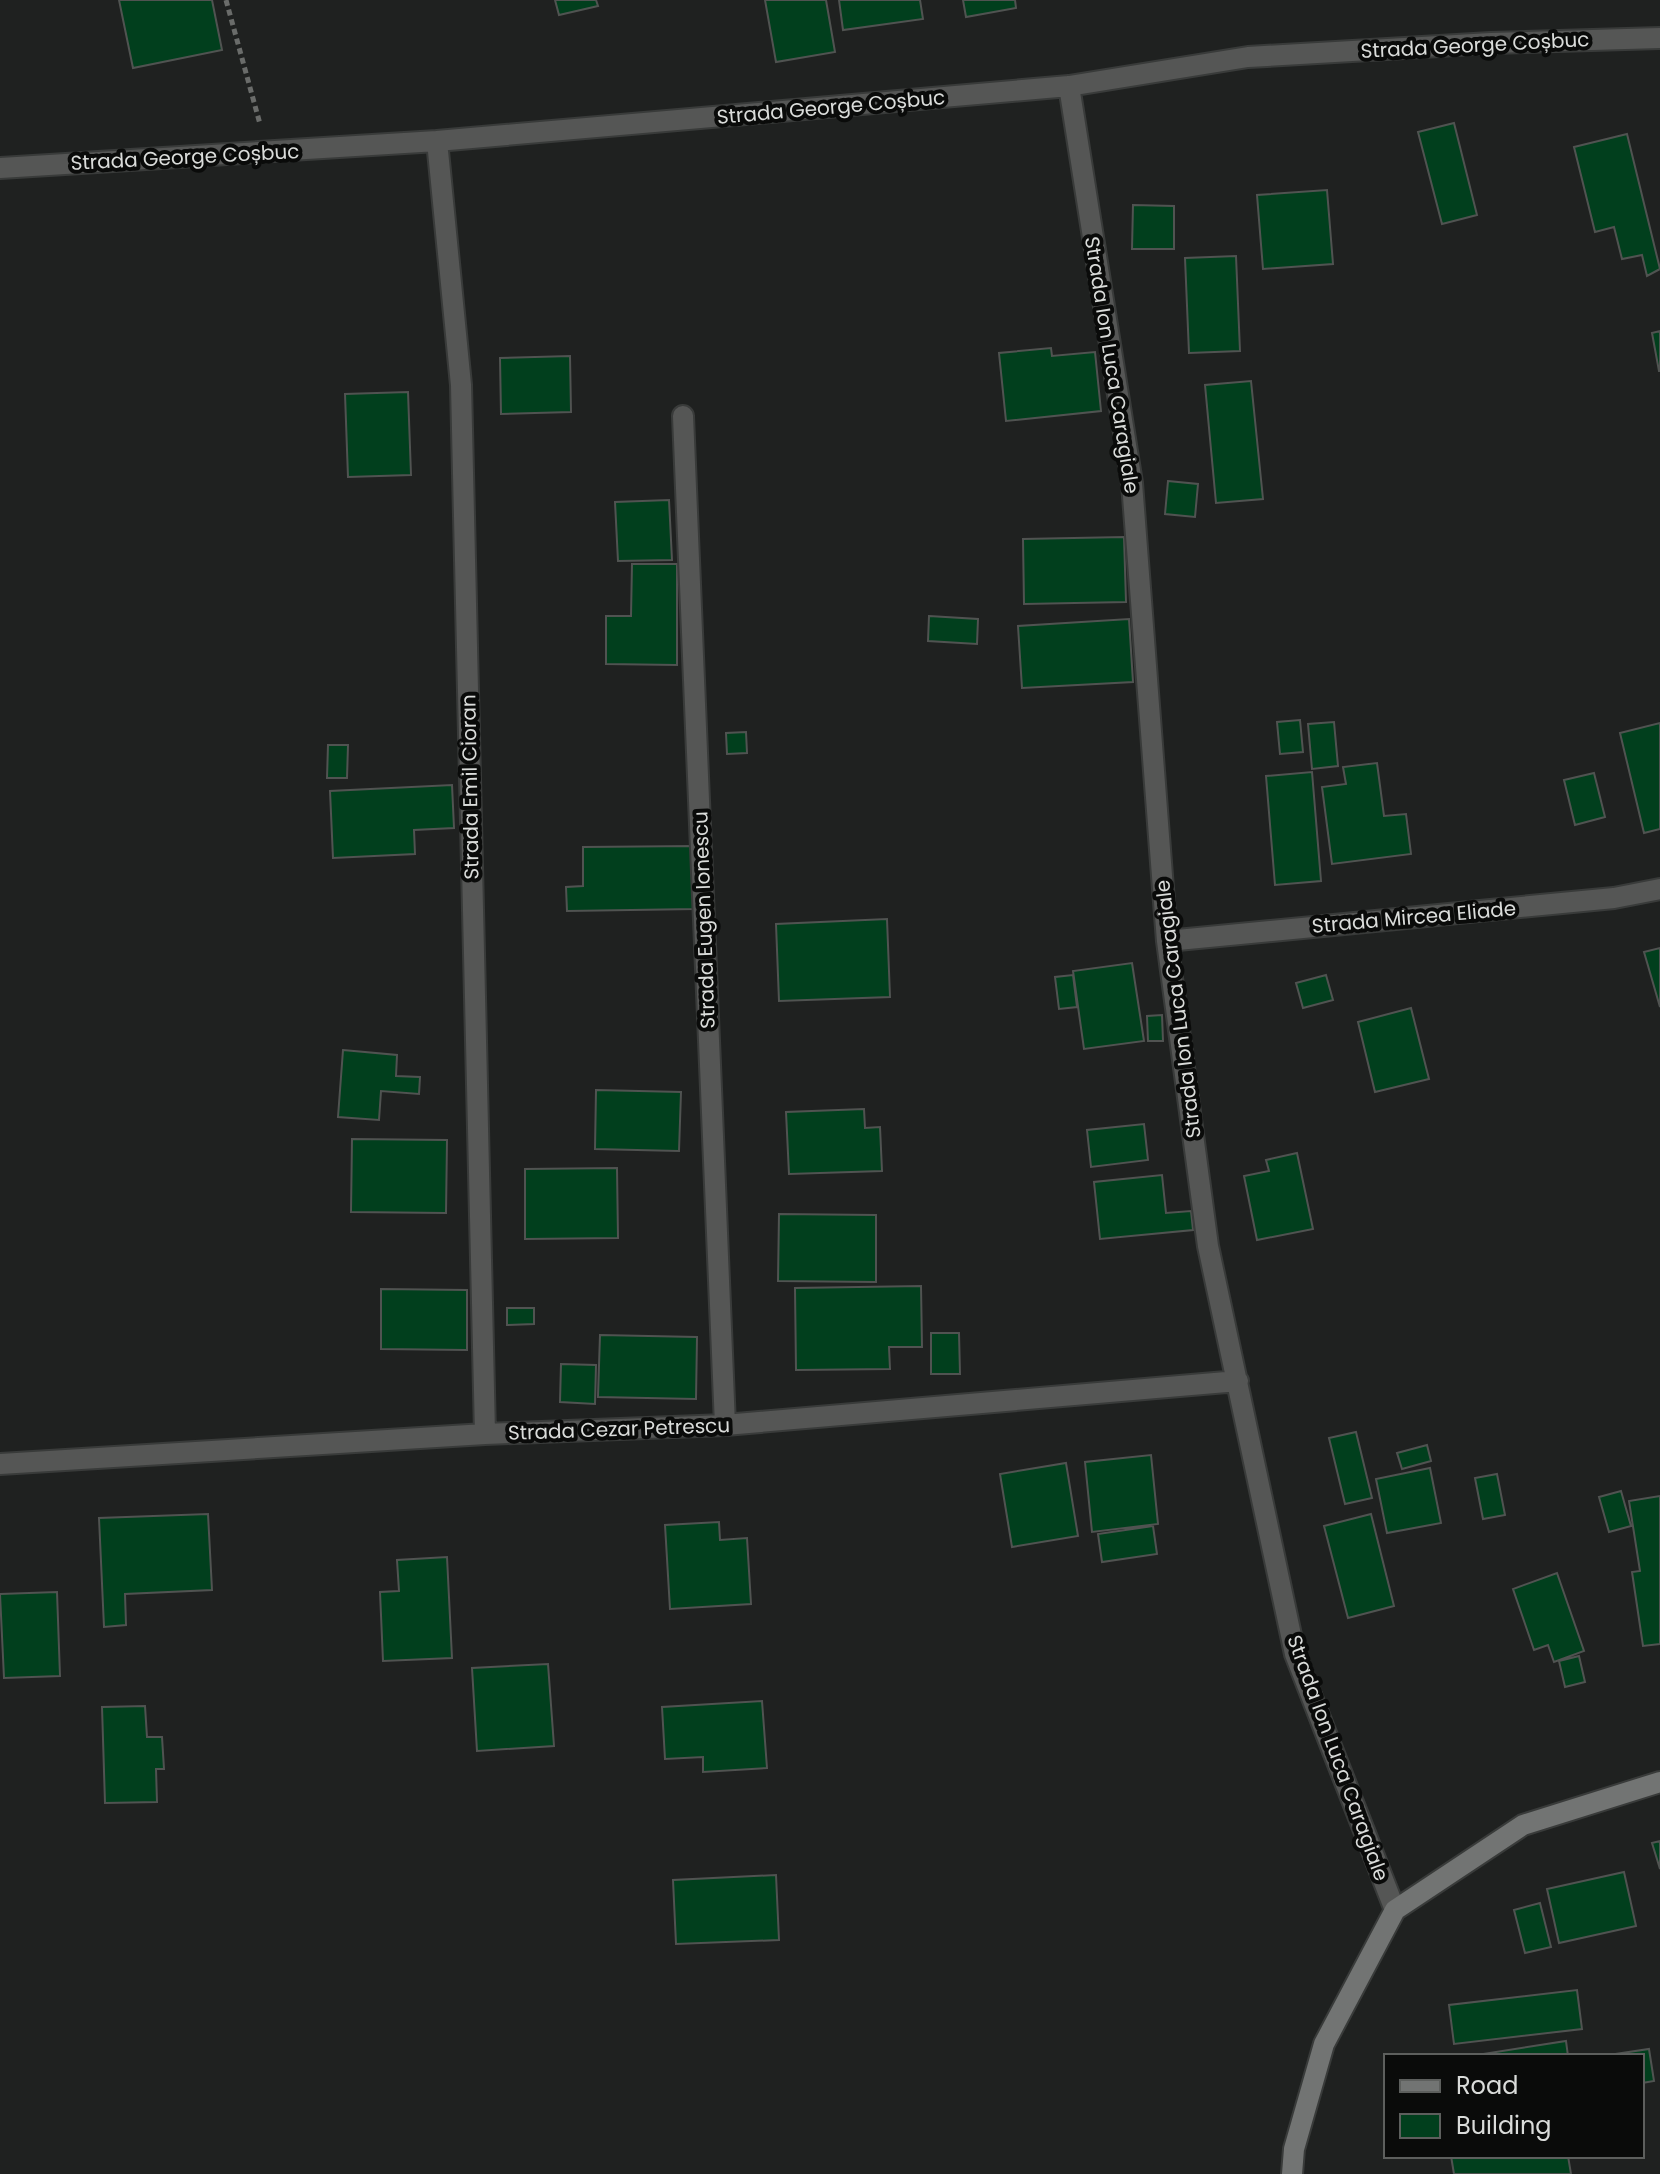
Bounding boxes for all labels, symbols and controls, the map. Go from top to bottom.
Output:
street label: Strada George Coșbuc [1360,25,1590,65]
street label: Strada George Coșbuc [716,83,946,131]
street label: Strada George Coșbuc [70,137,300,177]
street label: Strada Ion Luca Caragiale [1078,234,1146,496]
street label: Strada Emil Cioran [454,694,486,880]
street label: Strada Eugen Ionescu [686,811,722,1029]
street label: Strada Ion Luca Caragiale [1148,878,1208,1140]
street label: Strada Mircea Eliade [1311,894,1517,940]
street label: Strada Cezar Petrescu [508,1411,730,1447]
street label: Strada Ion Luca Caragiale [1280,1631,1396,1885]
legend [1384,2054,1644,2158]
text: Road [1456,2069,1518,2102]
text: Building [1456,2109,1552,2142]

